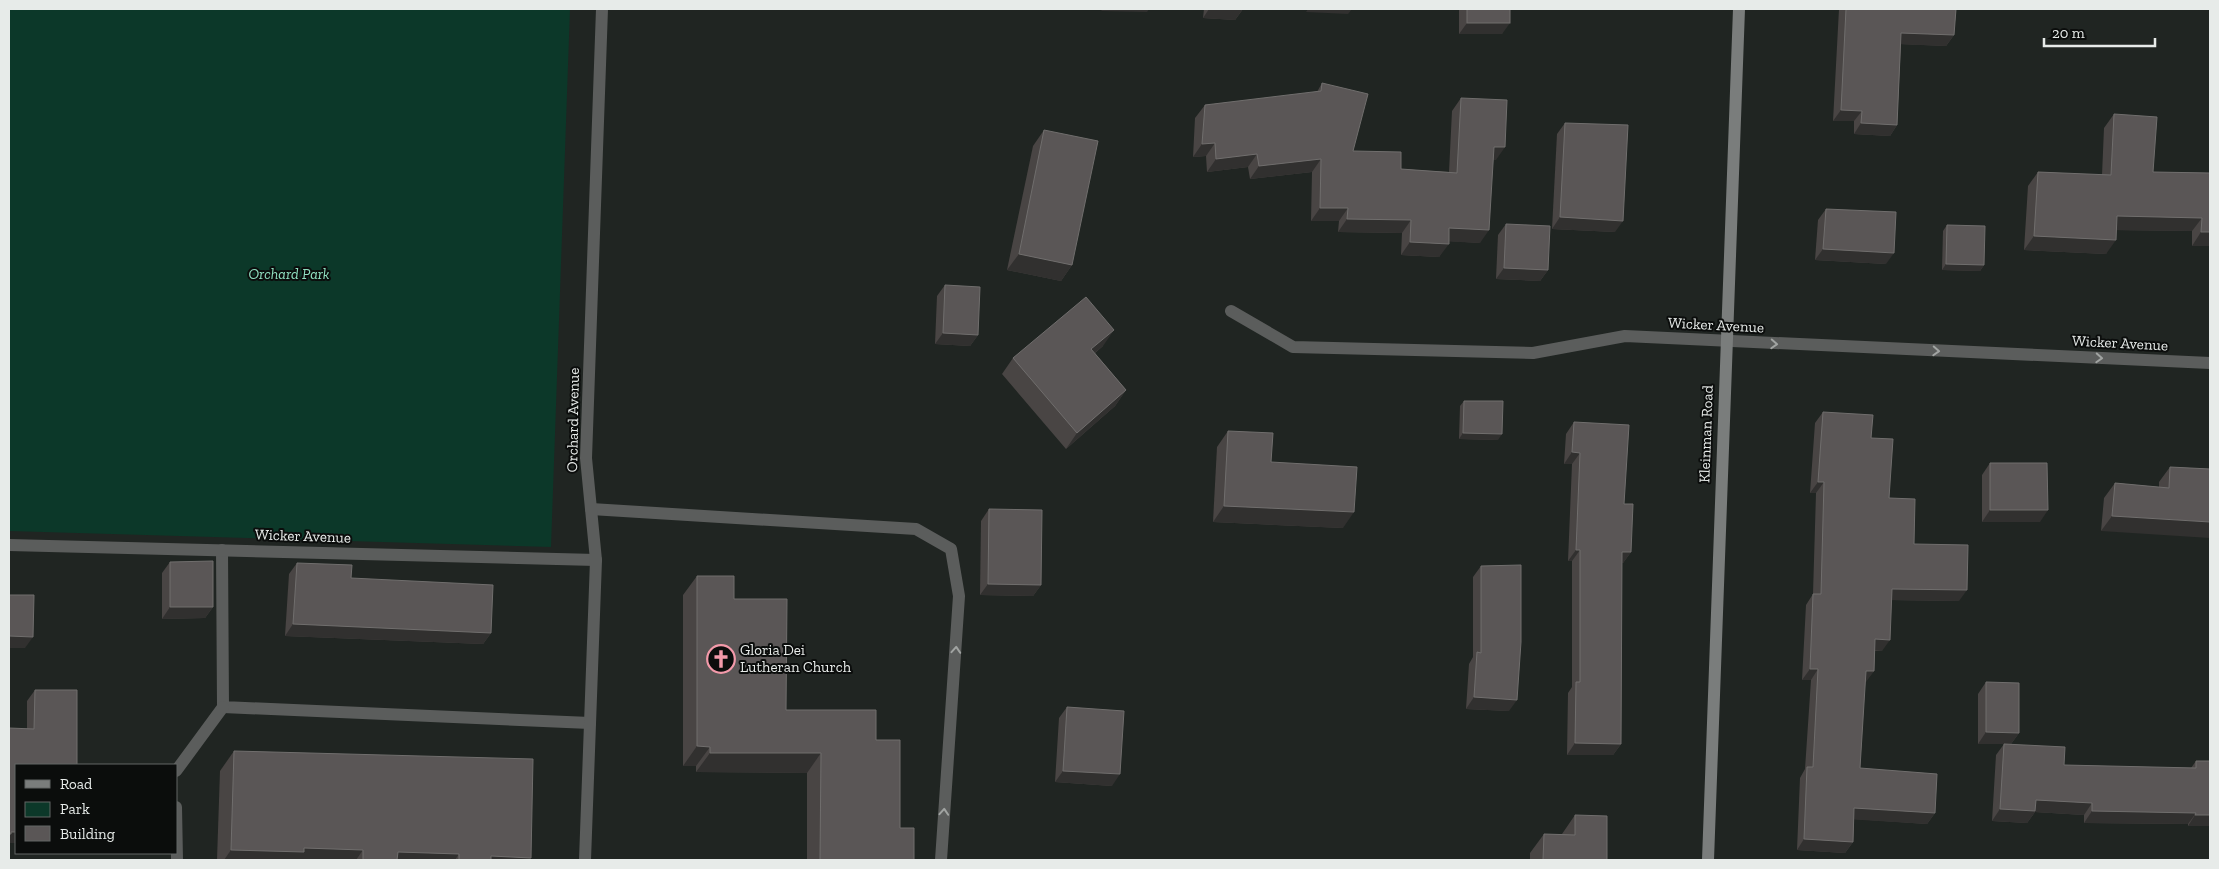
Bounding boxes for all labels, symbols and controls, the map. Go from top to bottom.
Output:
scale bar [2044,15,2155,47]
text: 20 m [2052,24,2085,42]
park label: Orchard Park [248,265,330,283]
street label: Wicker Avenue [1668,313,1764,337]
street label: Wicker Avenue [2072,331,2168,355]
one-way arrow [1770,338,1778,349]
one-way arrow [1933,346,1941,356]
one-way arrow [2095,353,2103,364]
street label: Orchard Avenue [563,367,583,473]
street label: Kleinman Road [1695,384,1717,483]
street label: Wicker Avenue [255,525,351,547]
place label: Gloria Dei Lutheran Church [740,641,852,676]
church icon: Gloria Dei Lutheran Church [706,644,736,674]
one-way arrow [950,645,961,653]
legend [15,764,178,854]
text: Road [60,775,93,793]
text: Park [60,800,90,818]
one-way arrow [939,807,950,815]
text: Building [60,825,115,843]

